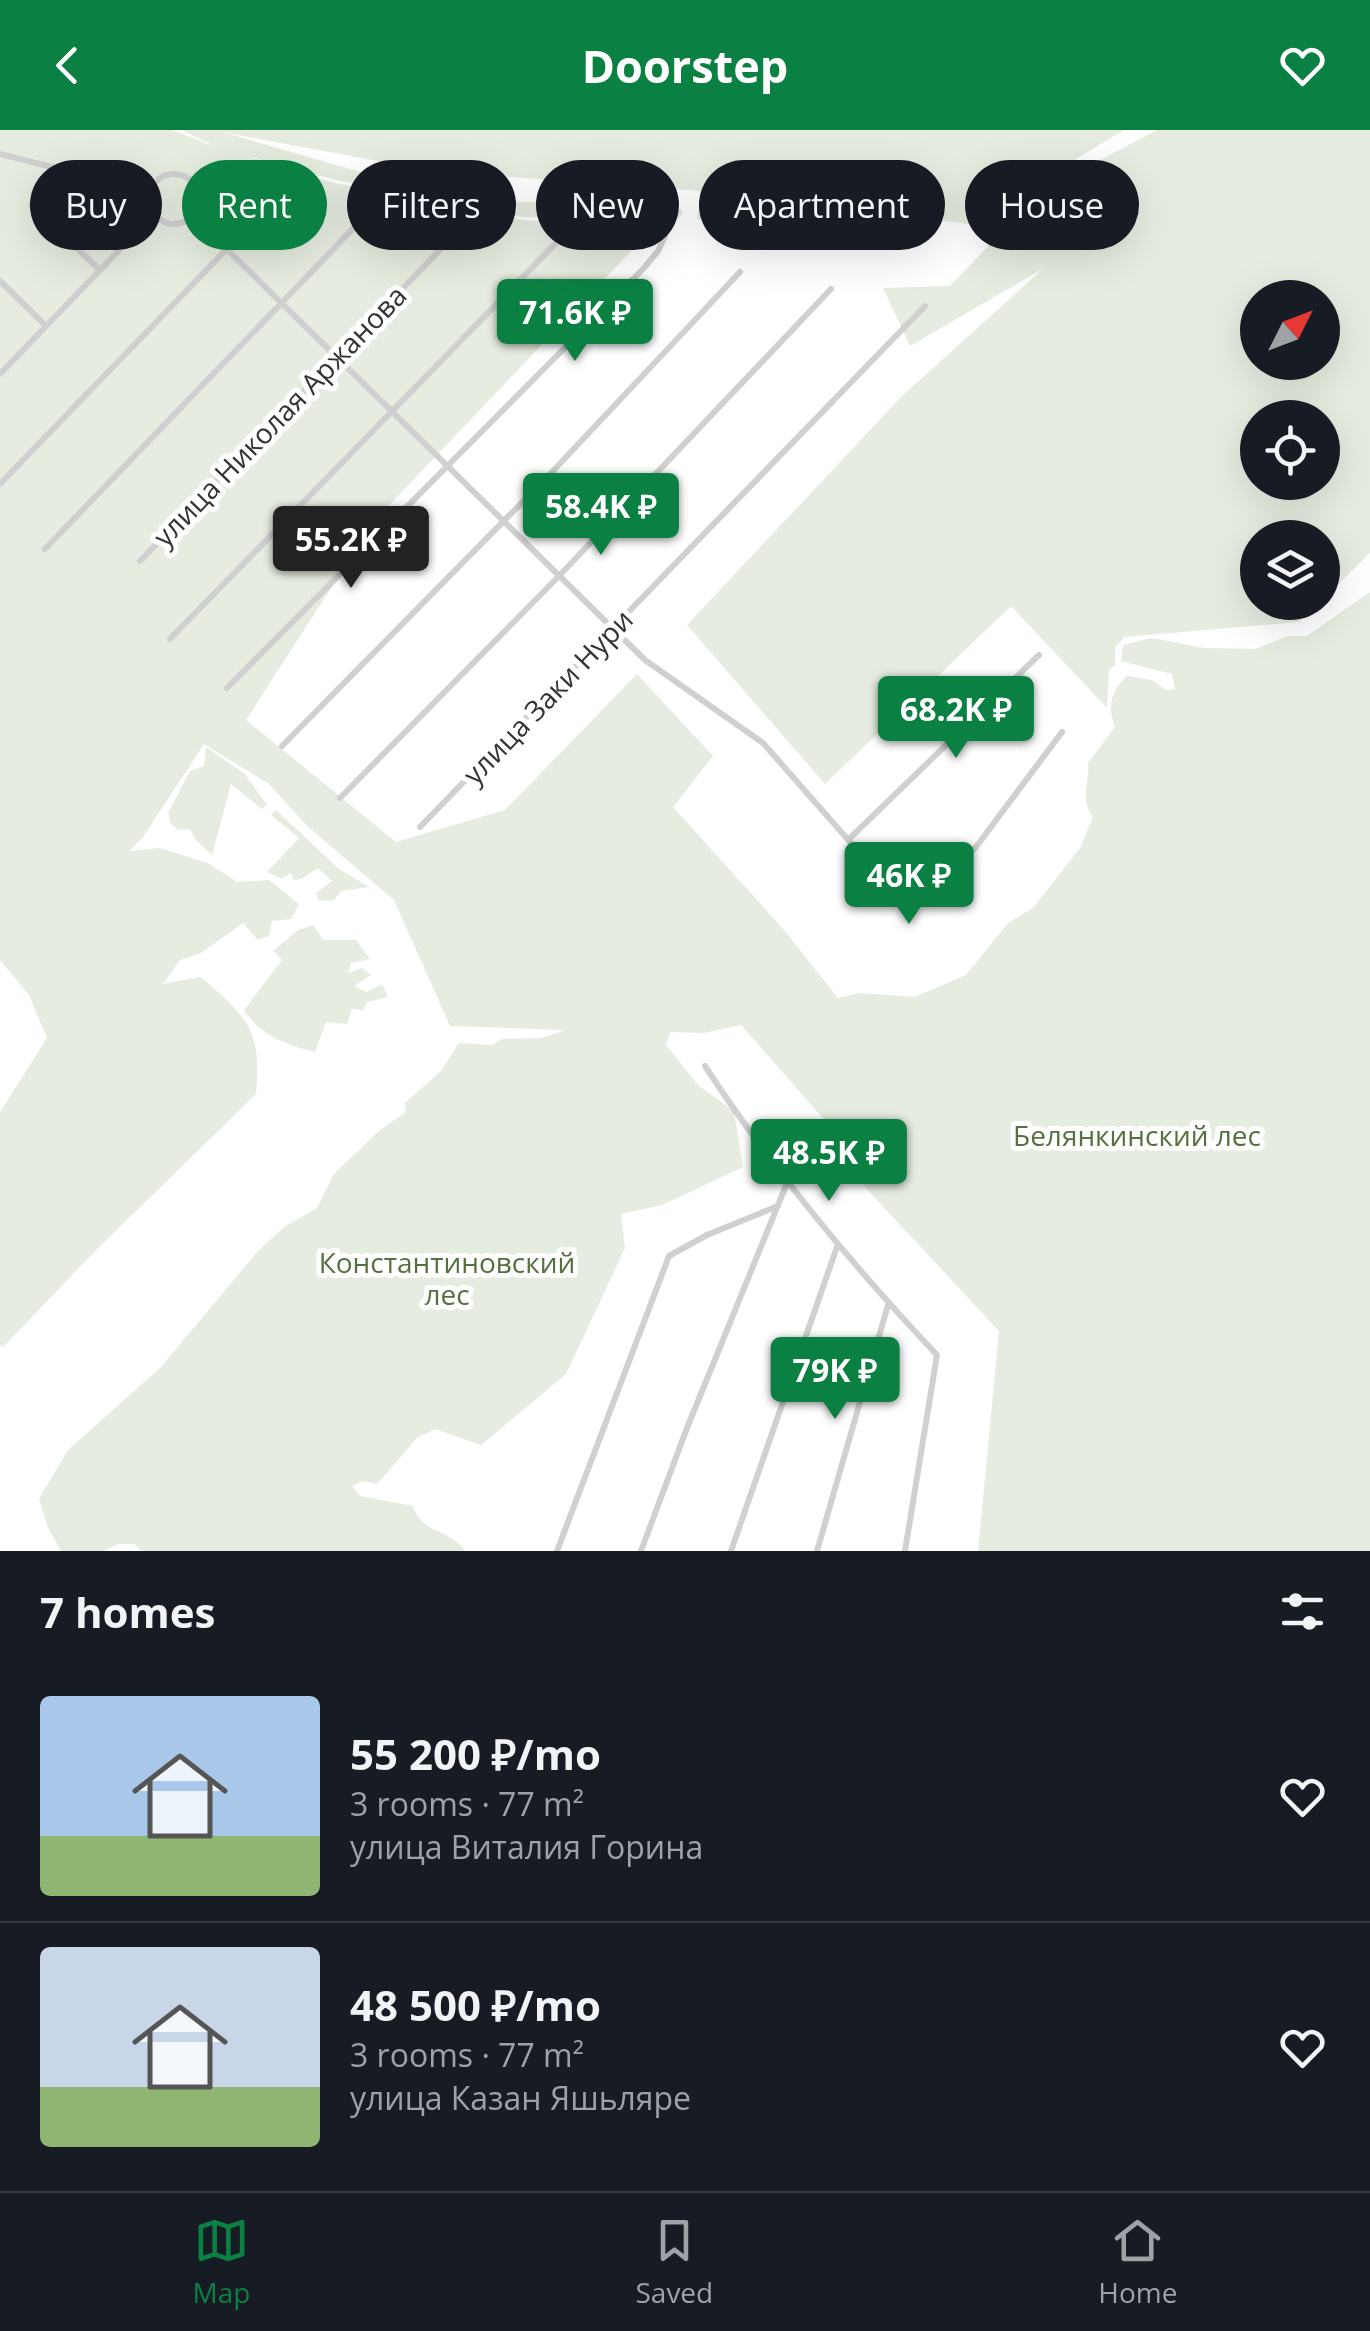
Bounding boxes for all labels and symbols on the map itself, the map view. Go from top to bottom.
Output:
street label: улица Николая Аржанова [144,276,414,554]
pin: 71.6K ₽ [483,279,667,364]
north arrow [1240,280,1340,380]
pin: 58.4K ₽ [509,473,693,558]
pin: 55.2K ₽ [259,506,443,591]
street label: улица Заки Нури [454,601,641,792]
pin: 68.2K ₽ [864,676,1048,761]
pin: 46K ₽ [839,842,979,927]
park label: Белянкинский лес [1013,1116,1261,1154]
pin: 48.5K ₽ [737,1119,921,1204]
park label: Константиновский лес [319,1243,575,1313]
pin: 79K ₽ [765,1337,905,1422]

